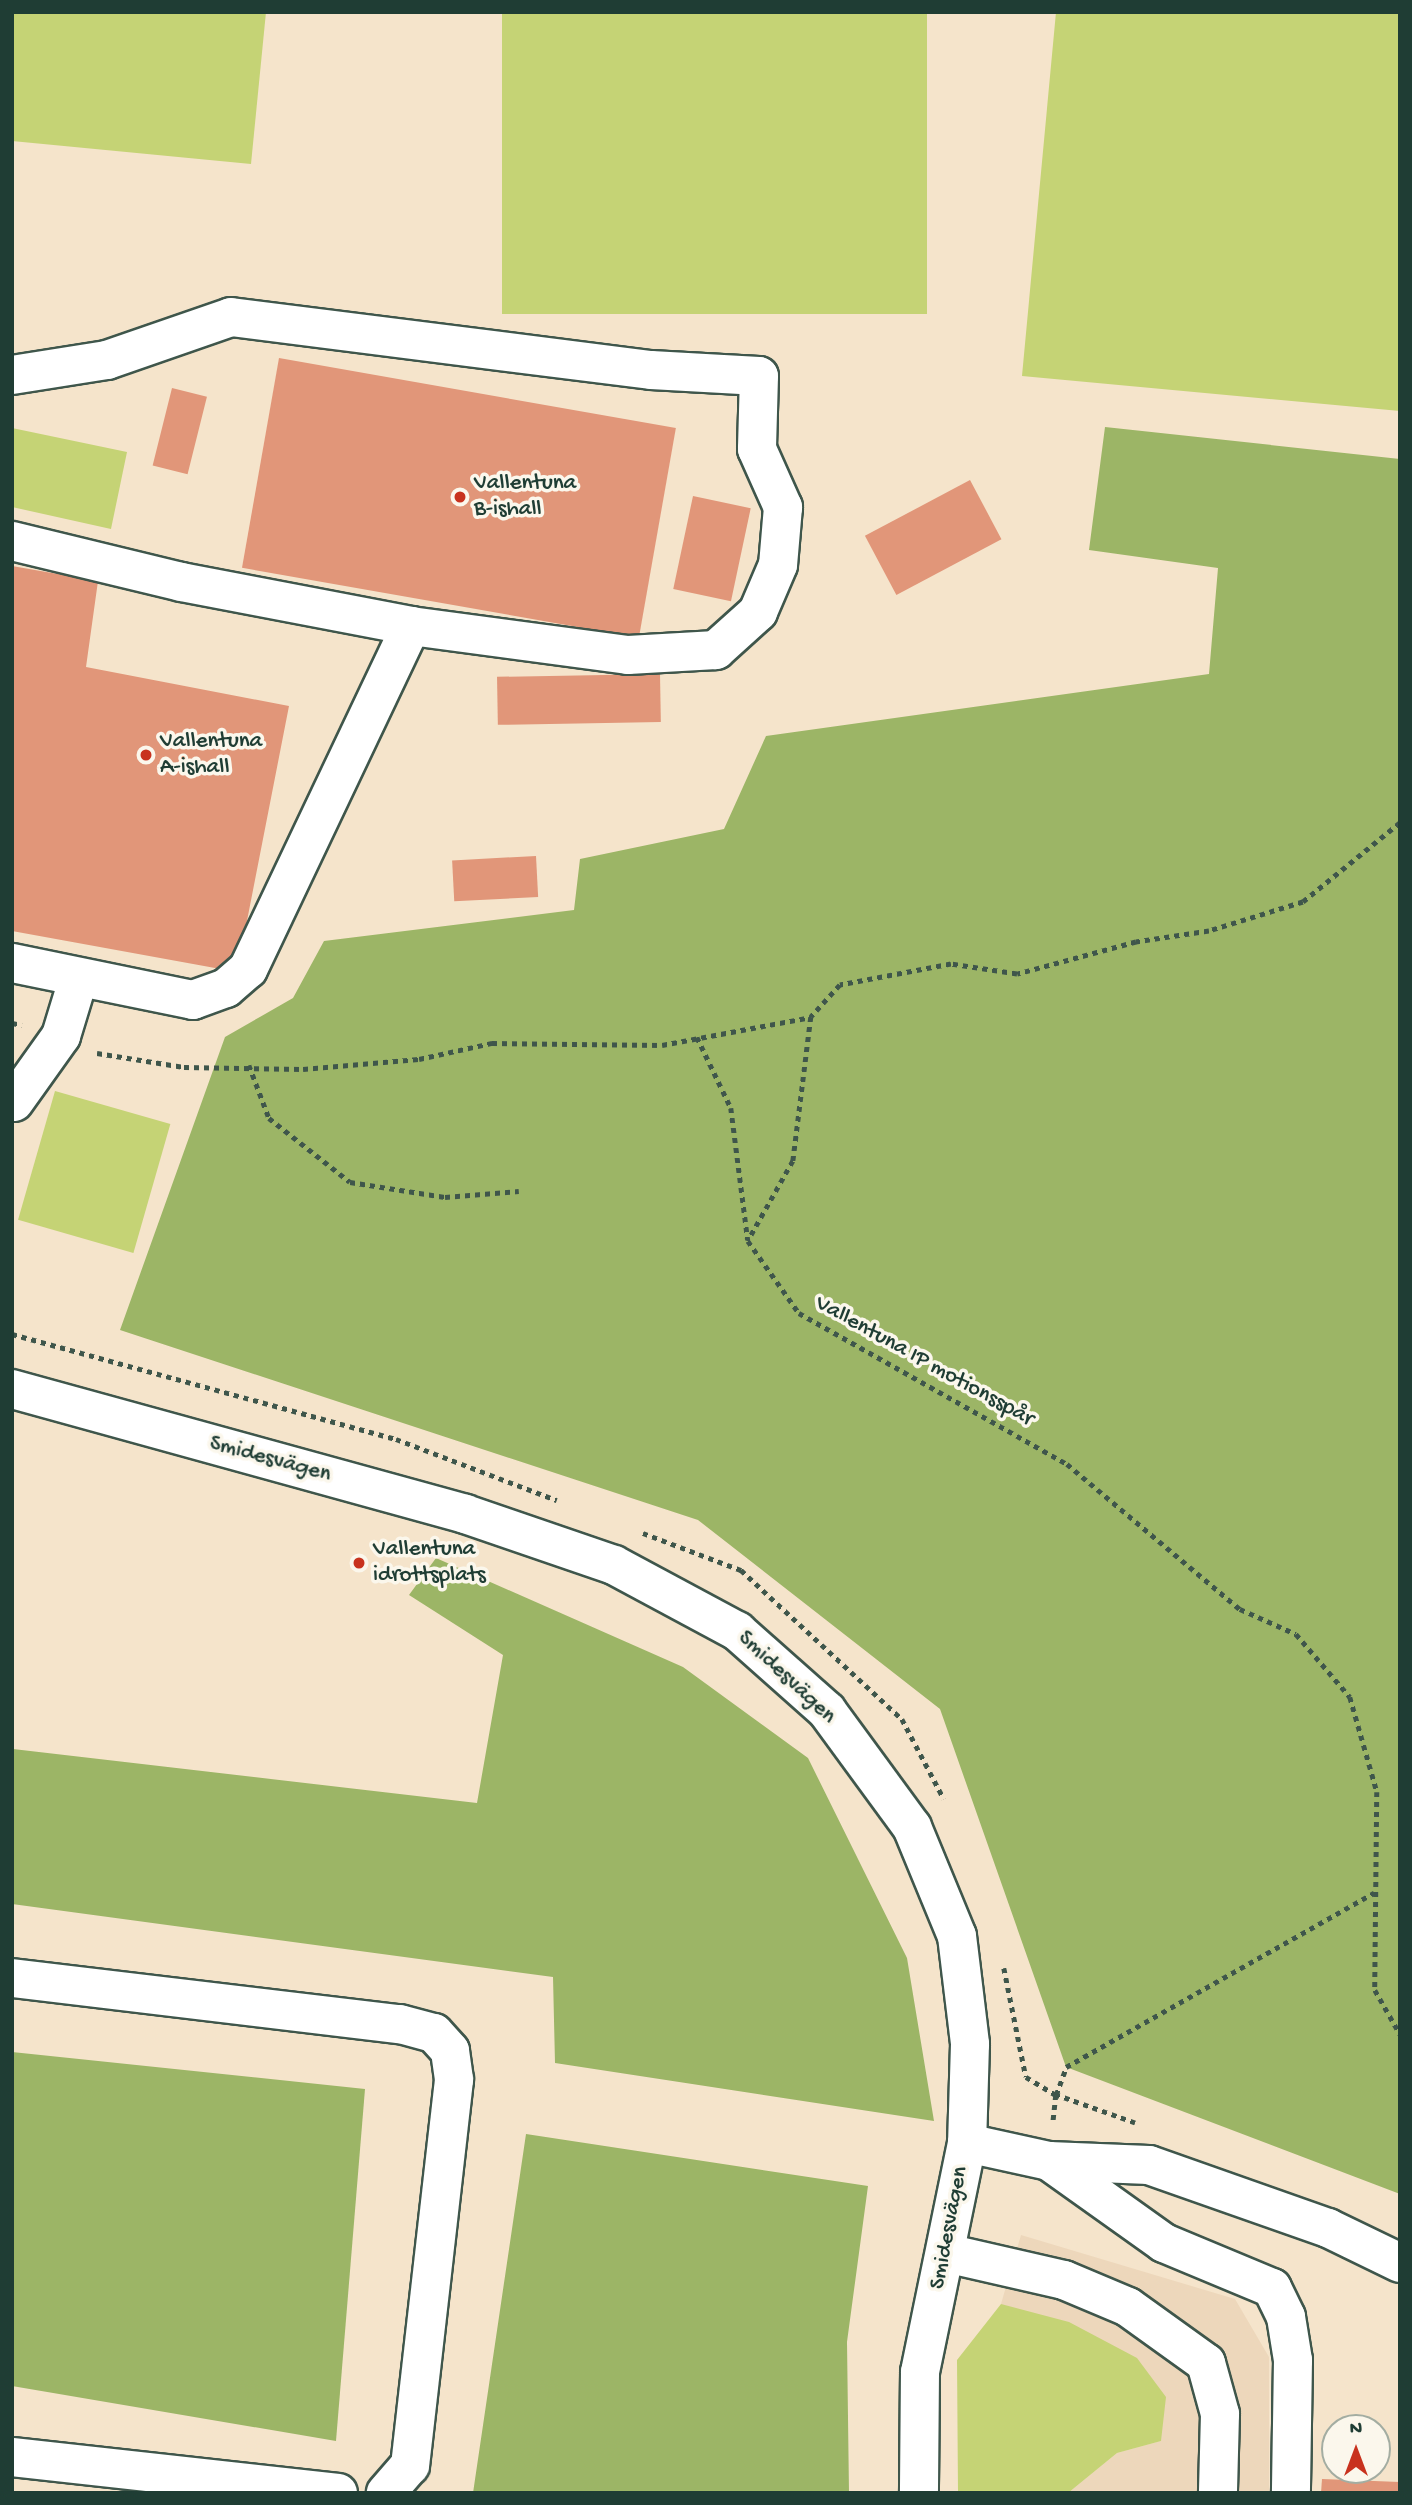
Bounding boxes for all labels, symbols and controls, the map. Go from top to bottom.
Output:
place label: Vallentuna B-ishall [474,470,576,524]
marker: Vallentuna B-ishall [452,489,468,505]
place label: Vallentuna A-ishall [160,728,262,782]
marker: Vallentuna A-ishall [138,747,154,763]
street label: Vallentuna IP motionsspår [810,1290,1038,1434]
street label: Smidesvägen [206,1431,334,1489]
place label: Vallentuna idrottsplats [373,1536,486,1590]
marker: Vallentuna idrottsplats [351,1555,367,1571]
street label: Smidesvägen [731,1625,841,1731]
street label: Smidesvägen [925,2164,975,2292]
north arrow [1321,2414,1391,2484]
text: N [1350,2418,1362,2441]

